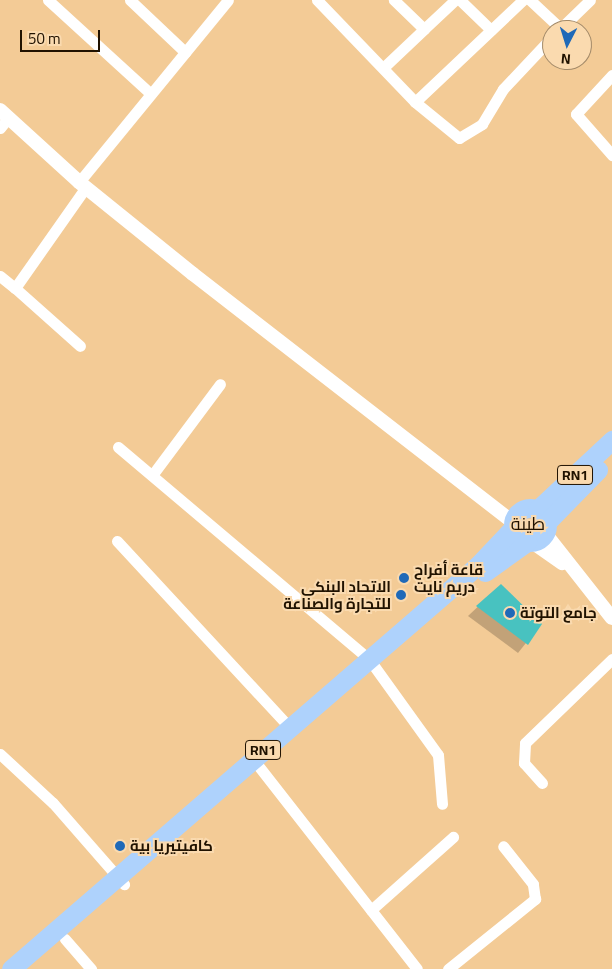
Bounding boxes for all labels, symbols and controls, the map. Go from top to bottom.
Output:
scale bar [22,20,102,52]
north arrow [542,20,592,70]
text: 50 m [28,24,61,53]
text: N [560,46,572,72]
road number: RN1 [556,464,594,486]
district label: طينة [511,513,545,535]
place label: قاعة أفراح دريم نايت [414,560,483,595]
marker: قاعة أفراح دريم نايت [398,572,410,584]
place label: الاتحاد البنكي للتجارة والصناعة [283,577,391,612]
marker: الاتحاد البنكي للتجارة والصناعة [395,589,407,601]
place label: جامع التوتة [520,604,597,622]
marker: جامع التوتة [504,607,516,619]
road number: RN1 [244,738,282,762]
place label: كافيتيريا بية [130,837,213,855]
marker: كافيتيريا بية [114,840,126,852]

